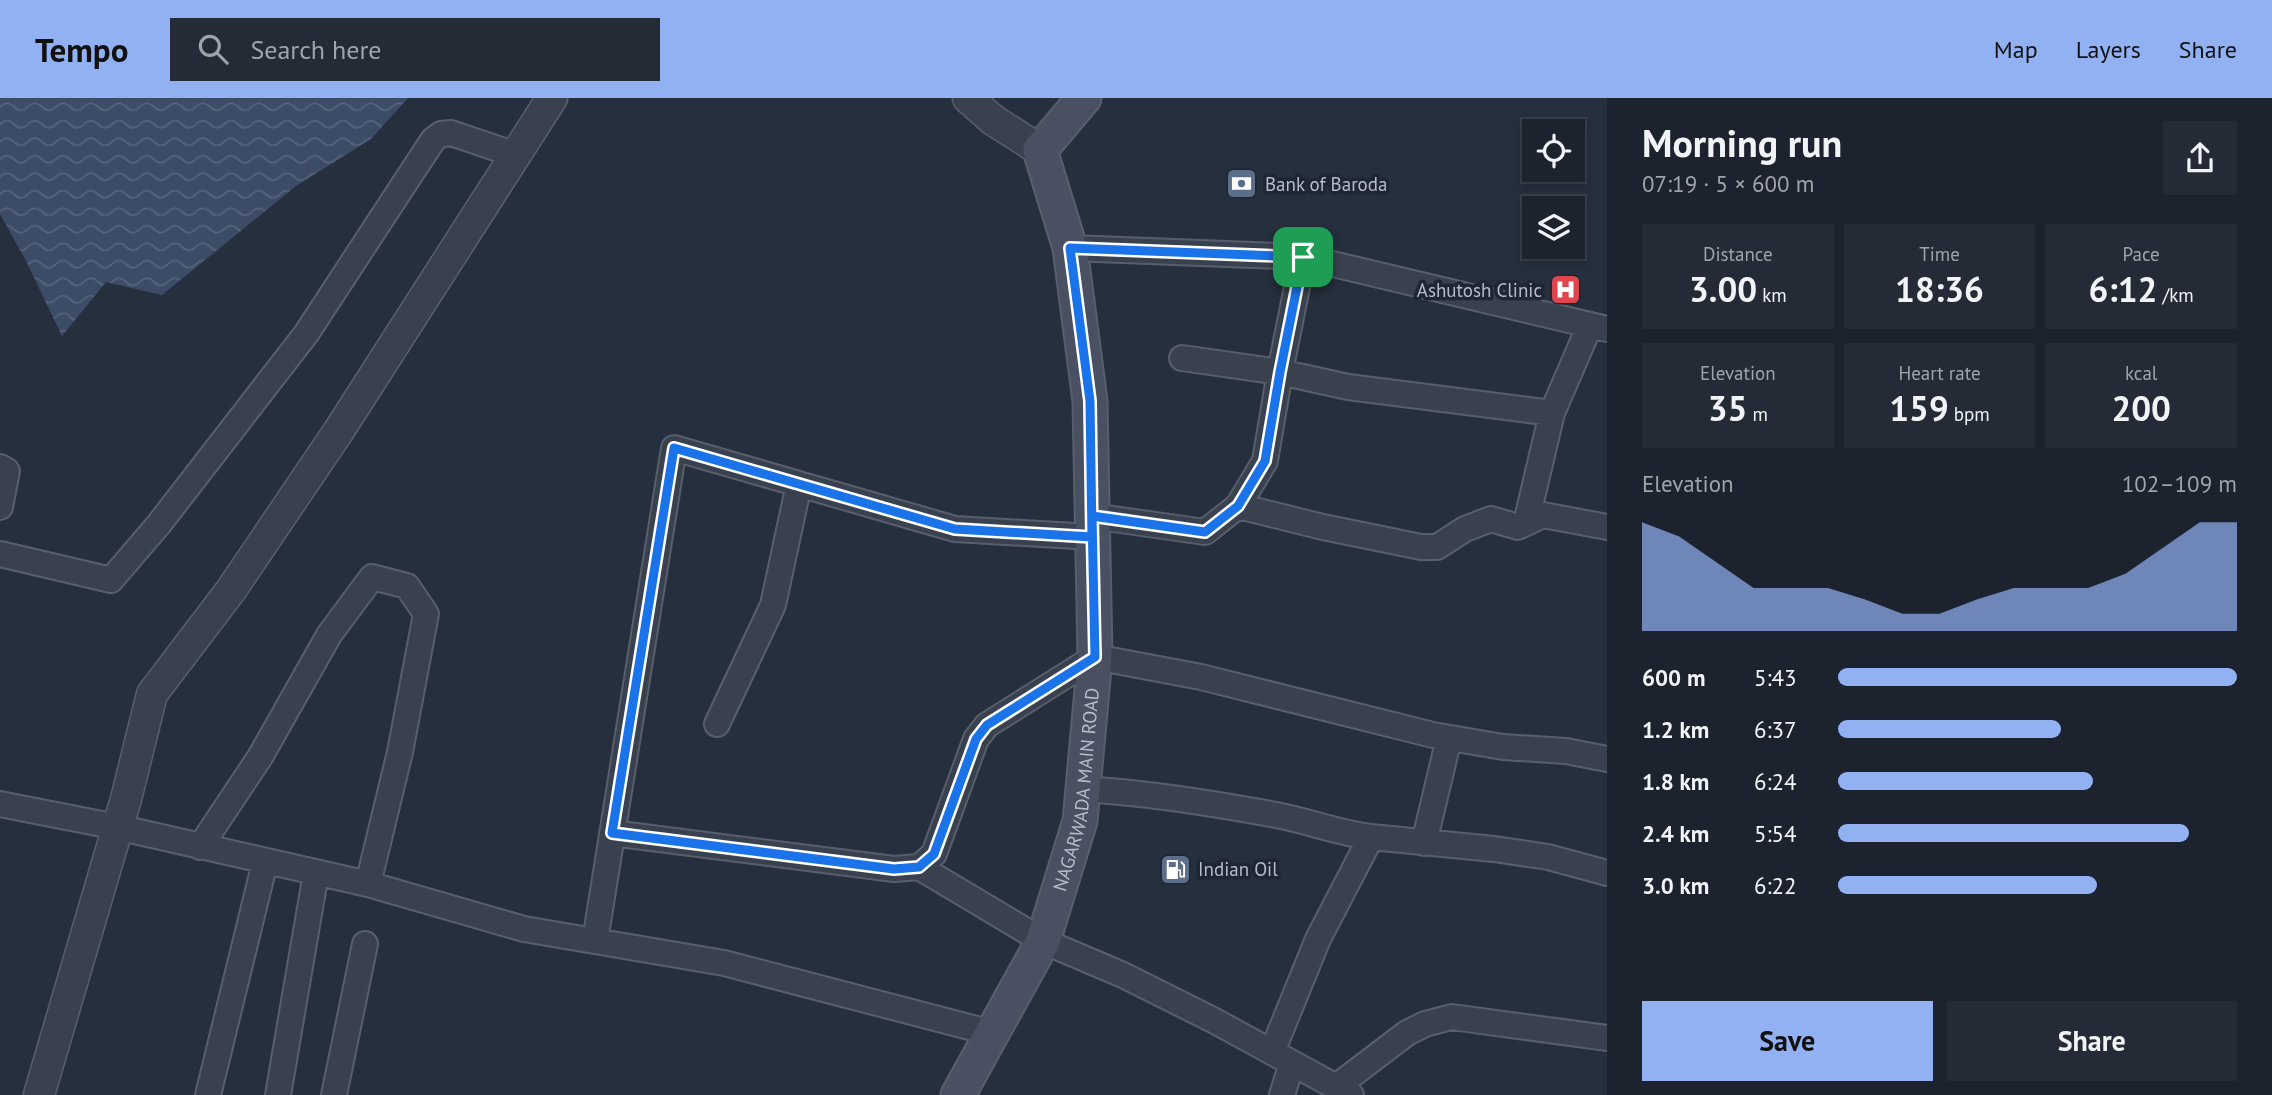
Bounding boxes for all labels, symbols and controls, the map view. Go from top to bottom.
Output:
search box [170,18,660,81]
text: Tempo [35,28,128,71]
icon: search [194,30,232,68]
text: Search here [250,33,382,66]
text: Map [1994,34,2038,65]
text: Layers [2076,34,2141,65]
text: Share [2179,34,2237,65]
text: Morning run [1642,118,1842,167]
map controls [1522,119,1585,259]
button: locate [1522,119,1585,182]
button: share [2163,121,2237,195]
bank icon: Bank of Baroda [1225,167,1259,201]
text: 07:19 · 5 × 600 m [1642,169,1814,198]
place label: Bank of Baroda [1265,172,1387,196]
button: layers [1522,196,1585,259]
pin [1273,227,1333,287]
icon: arrive [1284,238,1322,276]
text: Distance [1703,242,1773,266]
text: Time [1919,242,1960,266]
text: Pace [2123,242,2160,266]
text: 3.00 [1689,266,1757,312]
text: 18:36 [1895,266,1984,312]
text: 6:12 [2089,266,2157,312]
hospital icon: Ashutosh Clinic [1548,273,1582,307]
place label: Ashutosh Clinic [1417,278,1542,302]
text: km [1757,283,1787,307]
text: /km [2157,283,2194,307]
text: Elevation [1700,361,1776,385]
text: Heart rate [1898,361,1981,385]
text: kcal [2125,361,2157,385]
text: 35 [1708,385,1747,431]
text: 159 [1889,385,1949,431]
text: 200 [2111,385,2171,431]
text: m [1747,402,1768,426]
text: bpm [1949,402,1990,426]
text: Elevation [1642,469,1734,498]
text: 102–109 m [2122,469,2237,498]
text: 600 m [1642,663,1705,692]
text: 5:43 [1754,663,1797,692]
street label: NAGARWADA MAIN ROAD [1047,687,1104,894]
text: 1.2 km [1642,715,1709,744]
text: 6:37 [1754,715,1797,744]
text: 1.8 km [1642,767,1709,796]
text: 6:24 [1754,767,1797,796]
text: 2.4 km [1642,819,1709,848]
text: 5:54 [1754,819,1797,848]
fuel station icon: Indian Oil [1158,852,1192,886]
place label: Indian Oil [1198,857,1278,881]
text: 3.0 km [1642,871,1709,900]
text: 6:22 [1754,871,1797,900]
button: Save [1642,1001,1933,1081]
button: Share [1947,1001,2237,1081]

